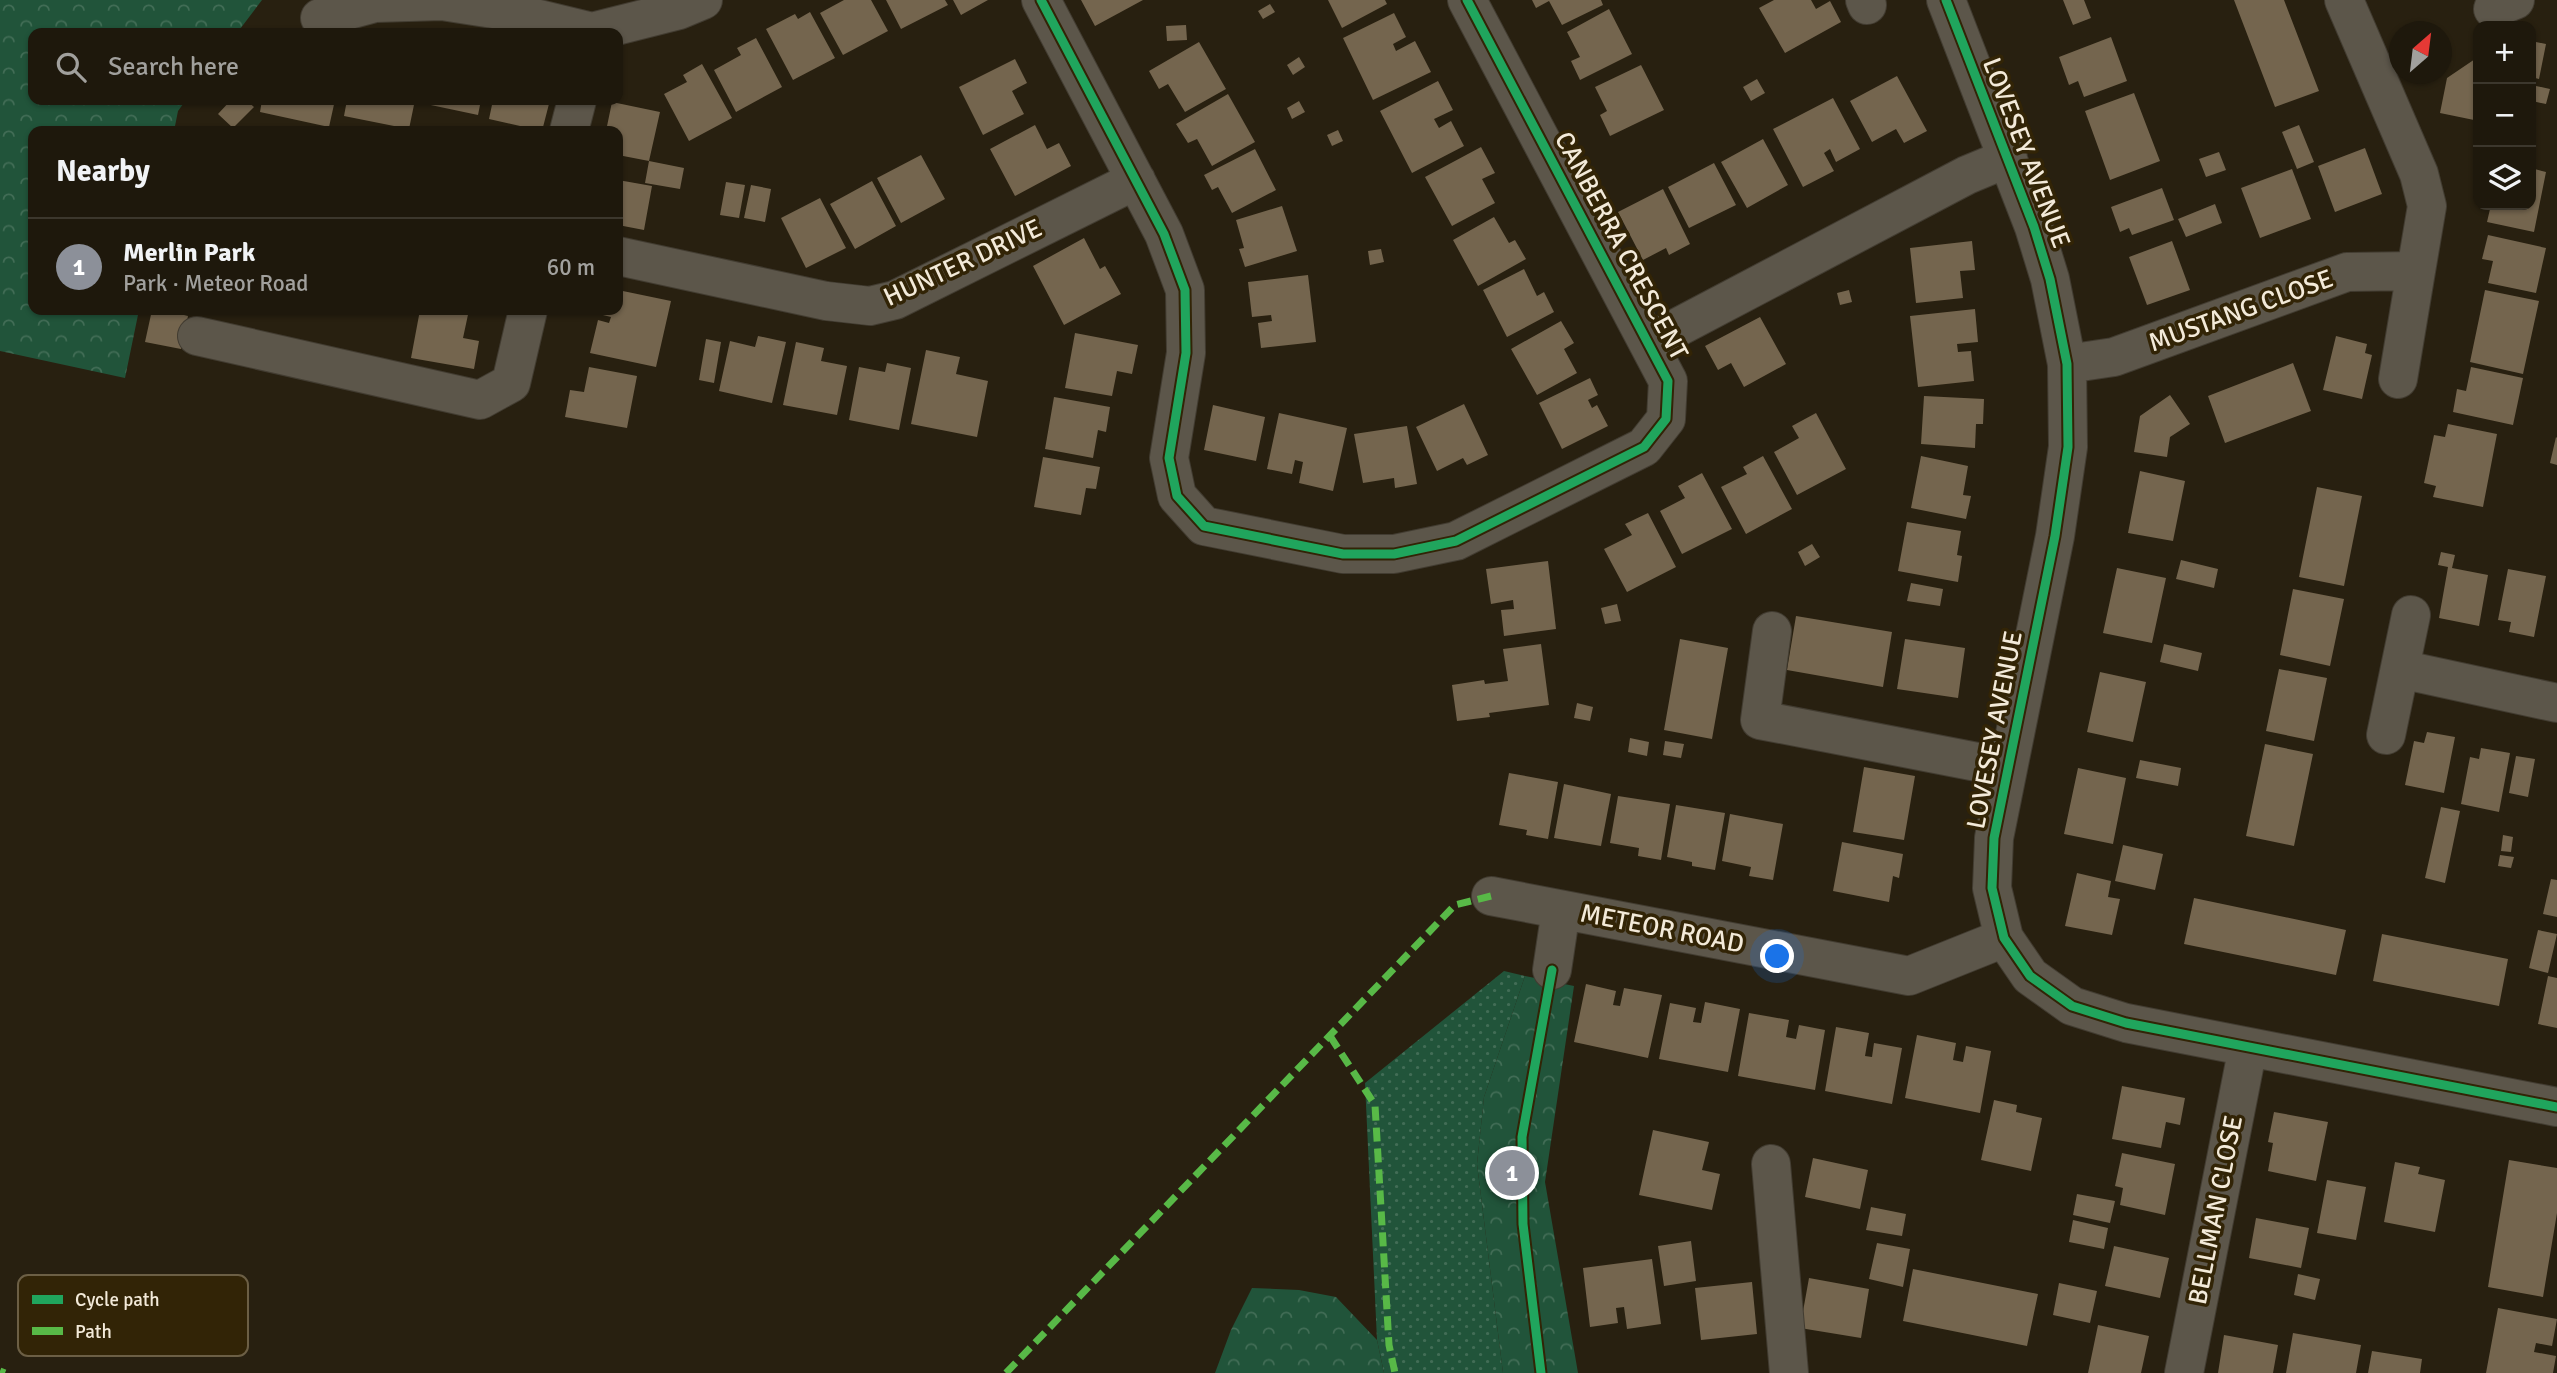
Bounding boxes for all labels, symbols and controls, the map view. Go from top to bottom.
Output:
north arrow [2389,21,2452,84]
map controls [2473,21,2536,210]
button: + [2473,21,2536,84]
search box [28,28,623,105]
icon: search [52,48,90,86]
text: Search here [108,51,239,83]
street label: LOVESEY AVENUE [1975,53,2077,253]
button: − [2473,84,2536,147]
street label: CANBERRA CRESCENT [1547,126,1695,366]
button: layers [2473,147,2536,210]
text: Nearby [56,153,150,190]
street label: HUNTER DRIVE [879,212,1047,314]
text: Merlin Park [123,237,255,269]
text: 1 [73,253,85,282]
text: 60 m [547,253,595,282]
street label: MUSTANG CLOSE [2144,263,2338,359]
text: Park · Meteor Road [123,269,308,298]
street label: LOVESEY AVENUE [1960,628,2030,832]
street label: METEOR ROAD [1577,897,1747,961]
your location [1760,939,1794,973]
street label: BELLMAN CLOSE [2182,1113,2250,1307]
pin: 1 [1489,1147,1535,1199]
legend [18,1275,248,1356]
text: Cycle path [75,1288,160,1312]
text: Path [75,1320,112,1344]

